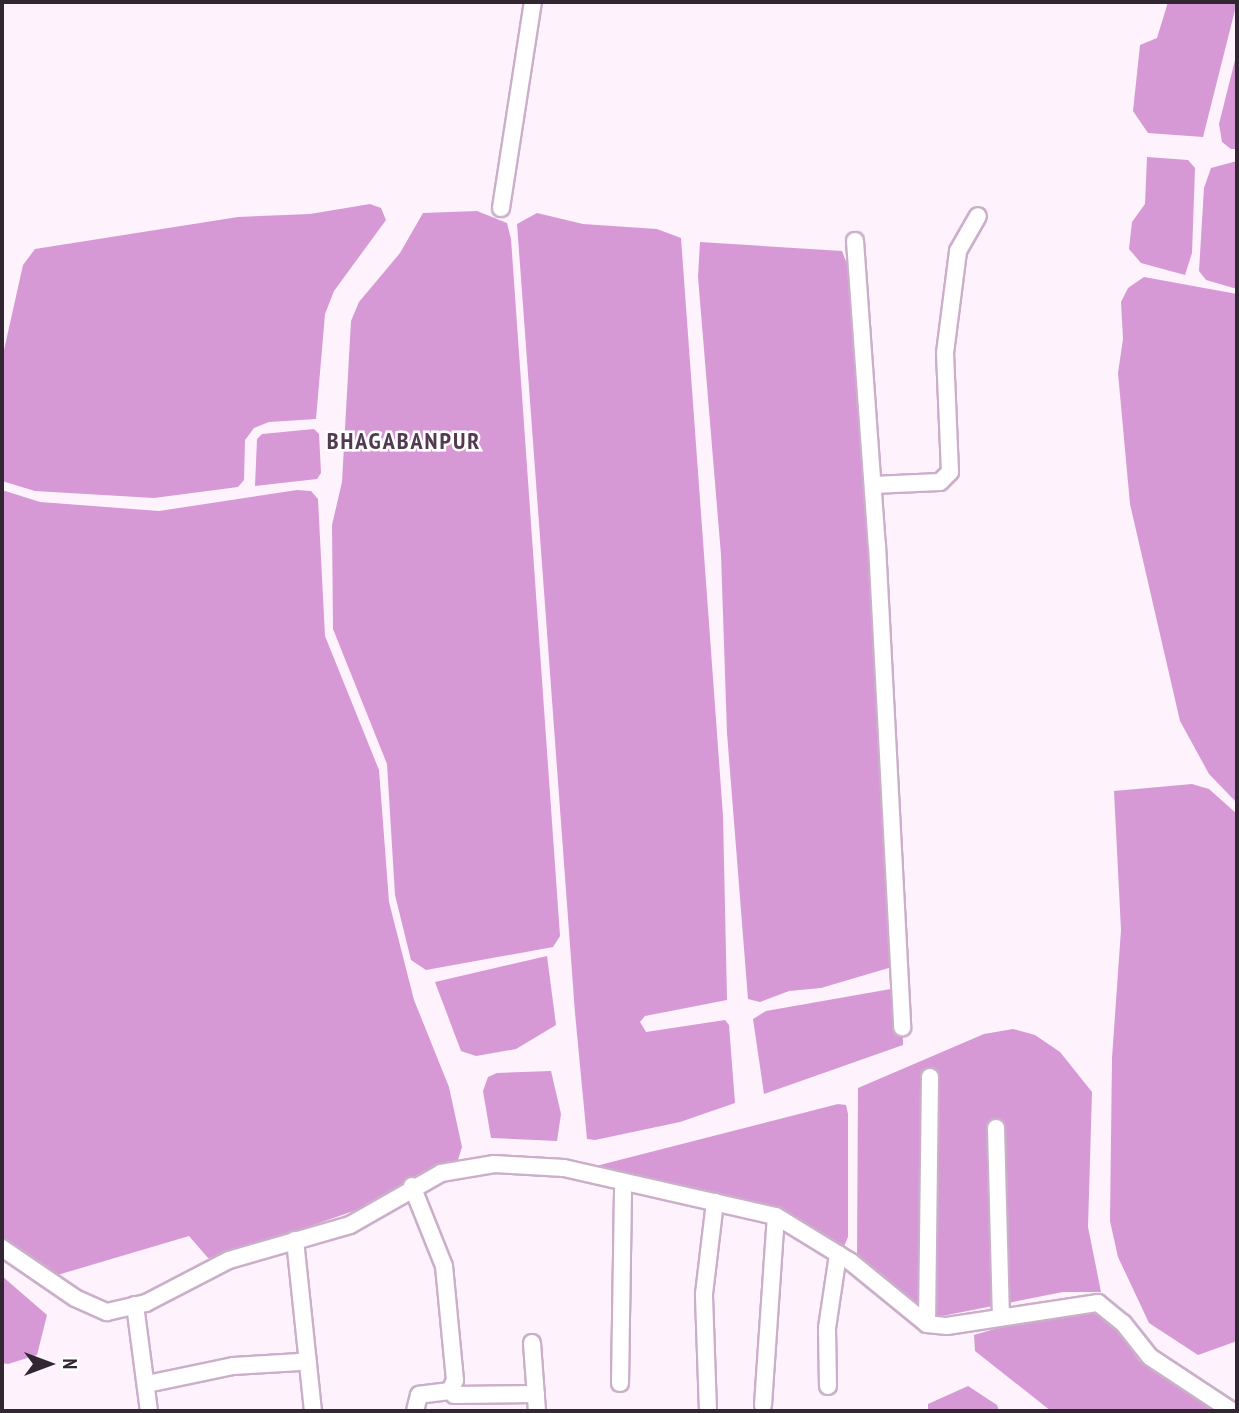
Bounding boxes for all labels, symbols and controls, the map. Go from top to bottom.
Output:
district label: BHAGABANPUR [328,427,480,455]
north arrow [14,1329,84,1399]
text: N [58,1359,82,1369]

